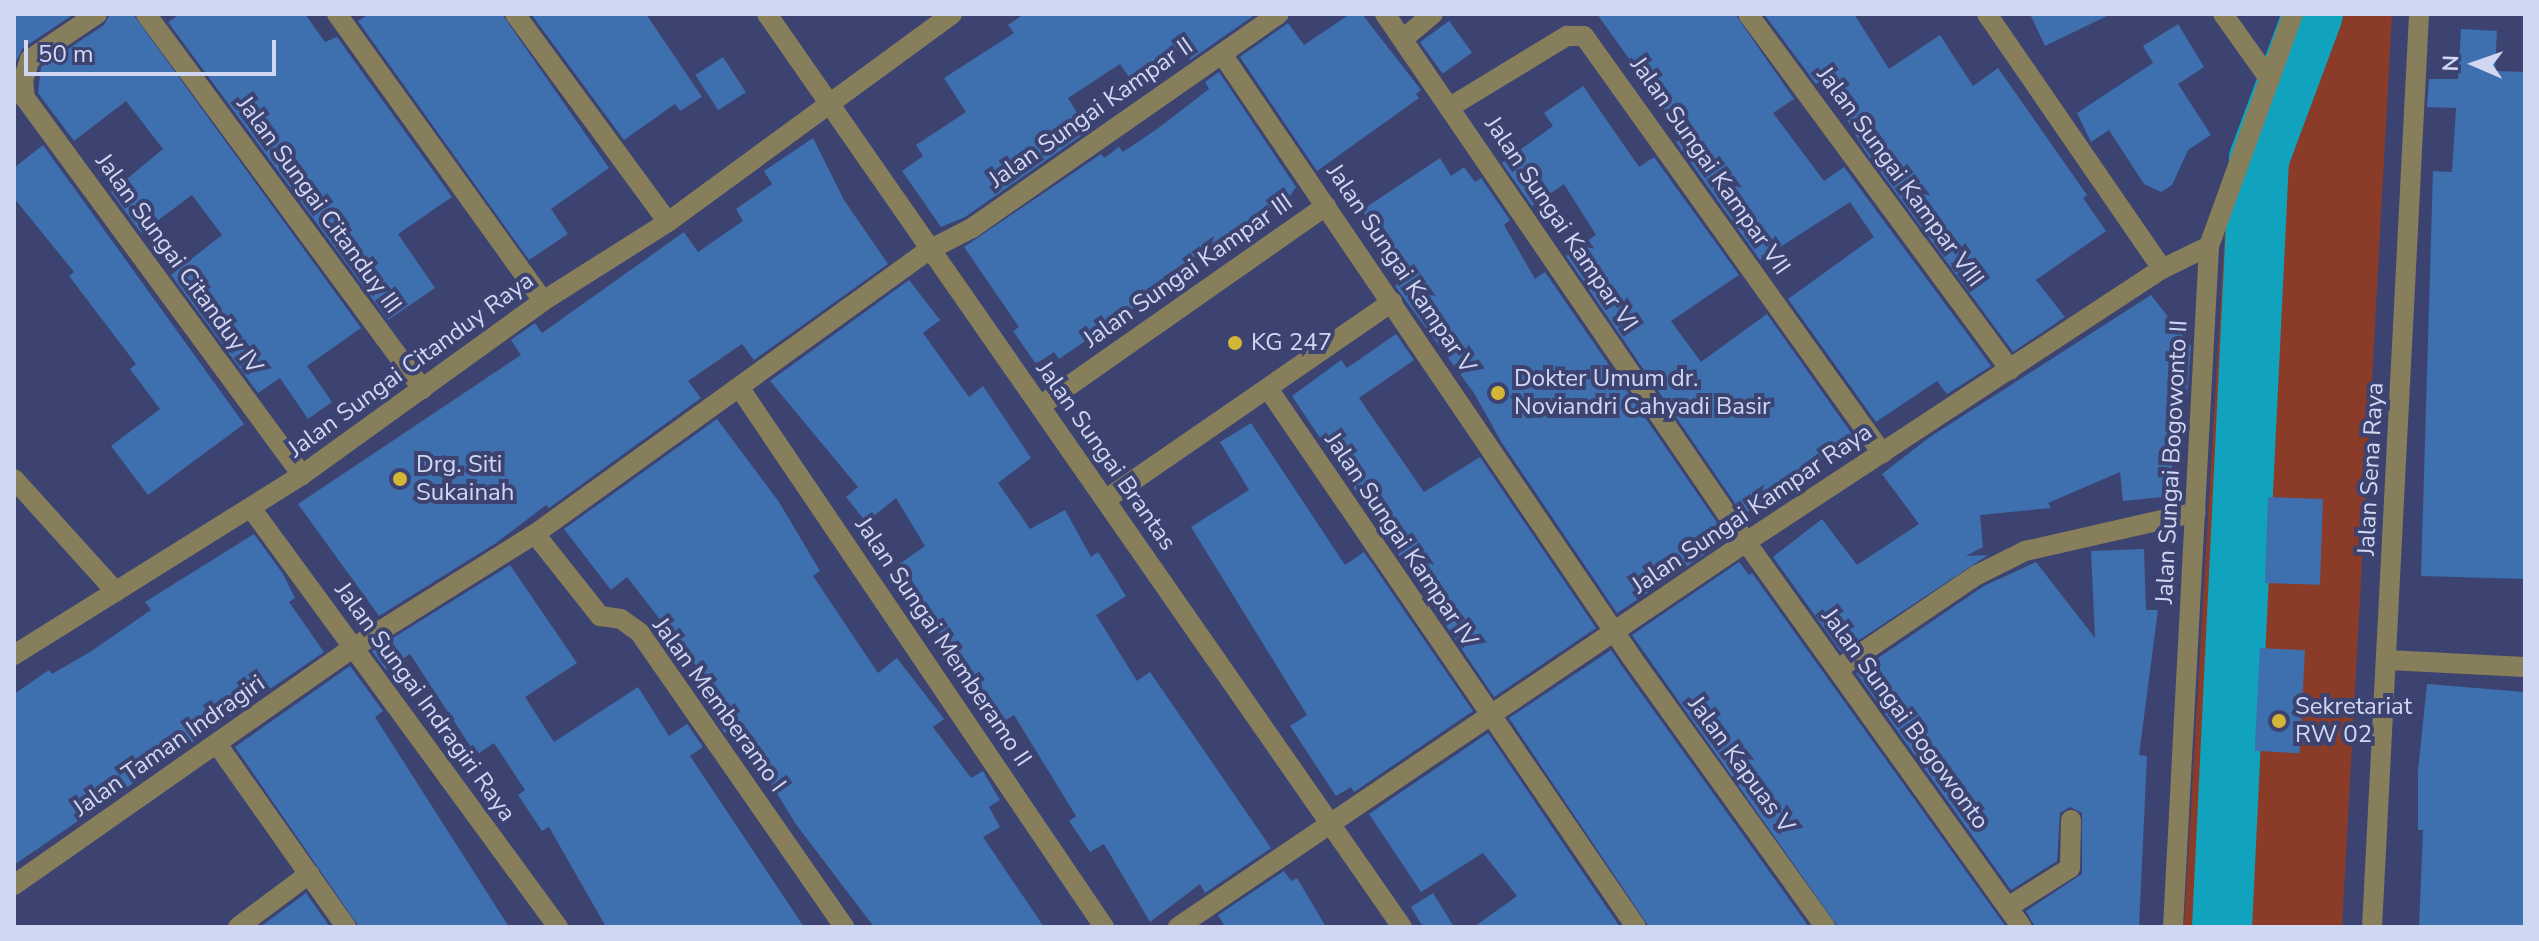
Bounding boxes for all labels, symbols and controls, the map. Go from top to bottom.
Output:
scale bar [28,24,280,74]
north arrow [2435,24,2515,104]
street label: Jalan Sungai Kampar II [983,32,1199,194]
text: 50 m [38,38,94,70]
street label: Jalan Sungai Kampar VII [1624,52,1796,280]
text: N [2436,54,2466,72]
street label: Jalan Sungai Kampar VIII [1810,61,1990,293]
street label: Jalan Sungai Citanduy III [231,91,407,319]
street label: Jalan Sungai Kampar VI [1478,111,1644,337]
street label: Jalan Sungai Citanduy IV [89,148,269,380]
street label: Jalan Sungai Kampar V [1320,159,1482,379]
street label: Jalan Sungai Kampar III [1078,188,1298,354]
street label: Jalan Sungai Citanduy Raya [283,266,539,464]
street label: Jalan Sungai Bogowonto II [2150,319,2194,605]
place label: KG 247 [1251,329,1332,357]
marker: KG 247 [1226,334,1244,352]
street label: Jalan Sungai Brantas [1030,356,1182,556]
place label: Dokter Umum dr. Noviandri Cahyadi Basir [1514,365,1771,421]
street label: Jalan Sena Raya [2352,382,2390,556]
marker: Dokter Umum dr. Noviandri Cahyadi Basir [1489,384,1507,402]
street label: Jalan Sungai Kampar Raya [1626,418,1878,600]
street label: Jalan Sungai Kampar IV [1318,427,1484,653]
place label: Drg. Siti Sukainah [416,451,514,507]
marker: Drg. Siti Sukainah [391,470,409,488]
street label: Jalan Sungai Memberamo II [849,512,1037,772]
street label: Jalan Sungai Indragiri Raya [328,577,522,827]
street label: Jalan Sungai Bogowonto [1815,603,1995,835]
street label: Jalan Memberamo I [646,612,792,798]
street label: Jalan Taman Indragiri [68,669,270,823]
street label: Jalan Kapuas V [1682,691,1800,839]
place label: Sekretariat RW 02 [2295,693,2412,749]
marker: Sekretariat RW 02 [2270,712,2288,730]

